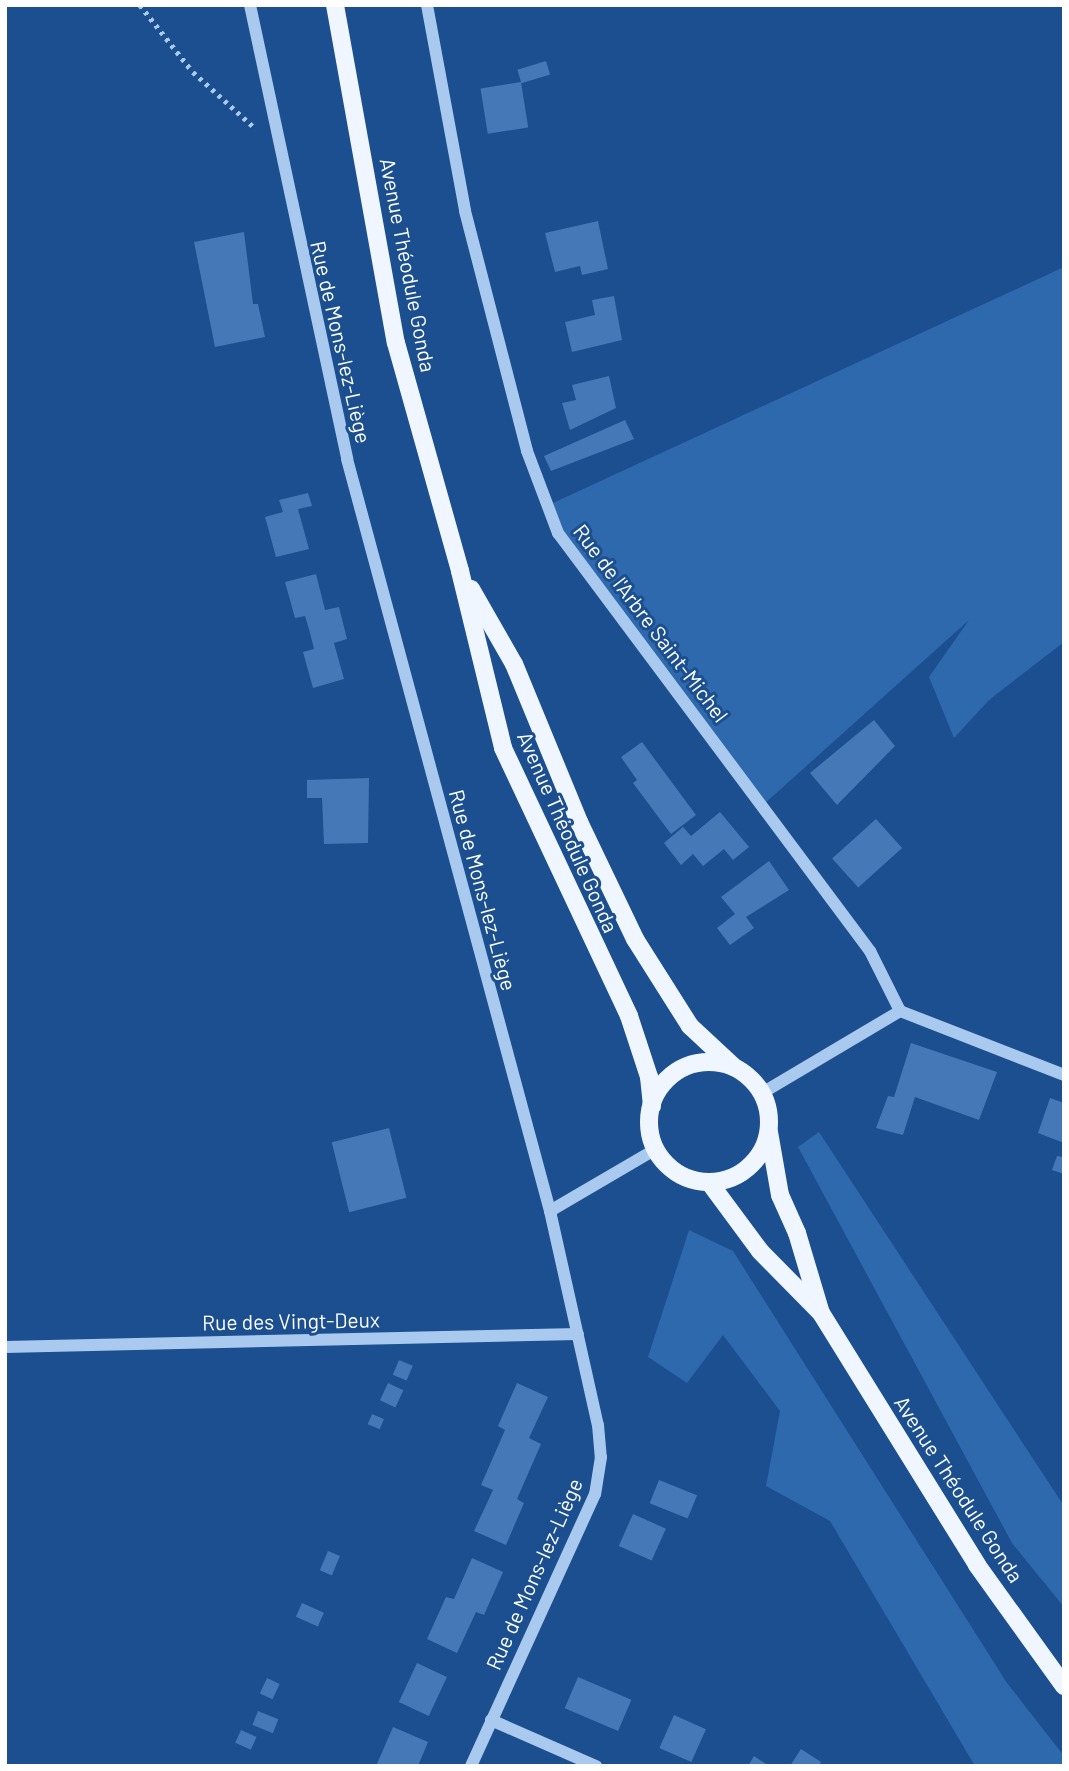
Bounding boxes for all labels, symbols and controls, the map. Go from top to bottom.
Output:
street label: Avenue Théodule Gonda [375,156,441,374]
street label: Rue de Mons-lez-Liège [305,238,377,446]
street label: Rue de l'Arbre Saint-Michel [568,519,734,727]
street label: Avenue Théodule Gonda [512,728,624,936]
street label: Rue de Mons-lez-Liège [444,787,522,993]
street label: Rue des Vingt-Deux [202,1307,380,1335]
street label: Avenue Théodule Gonda [889,1391,1029,1587]
street label: Rue de Mons-lez-Liège [480,1474,588,1674]

